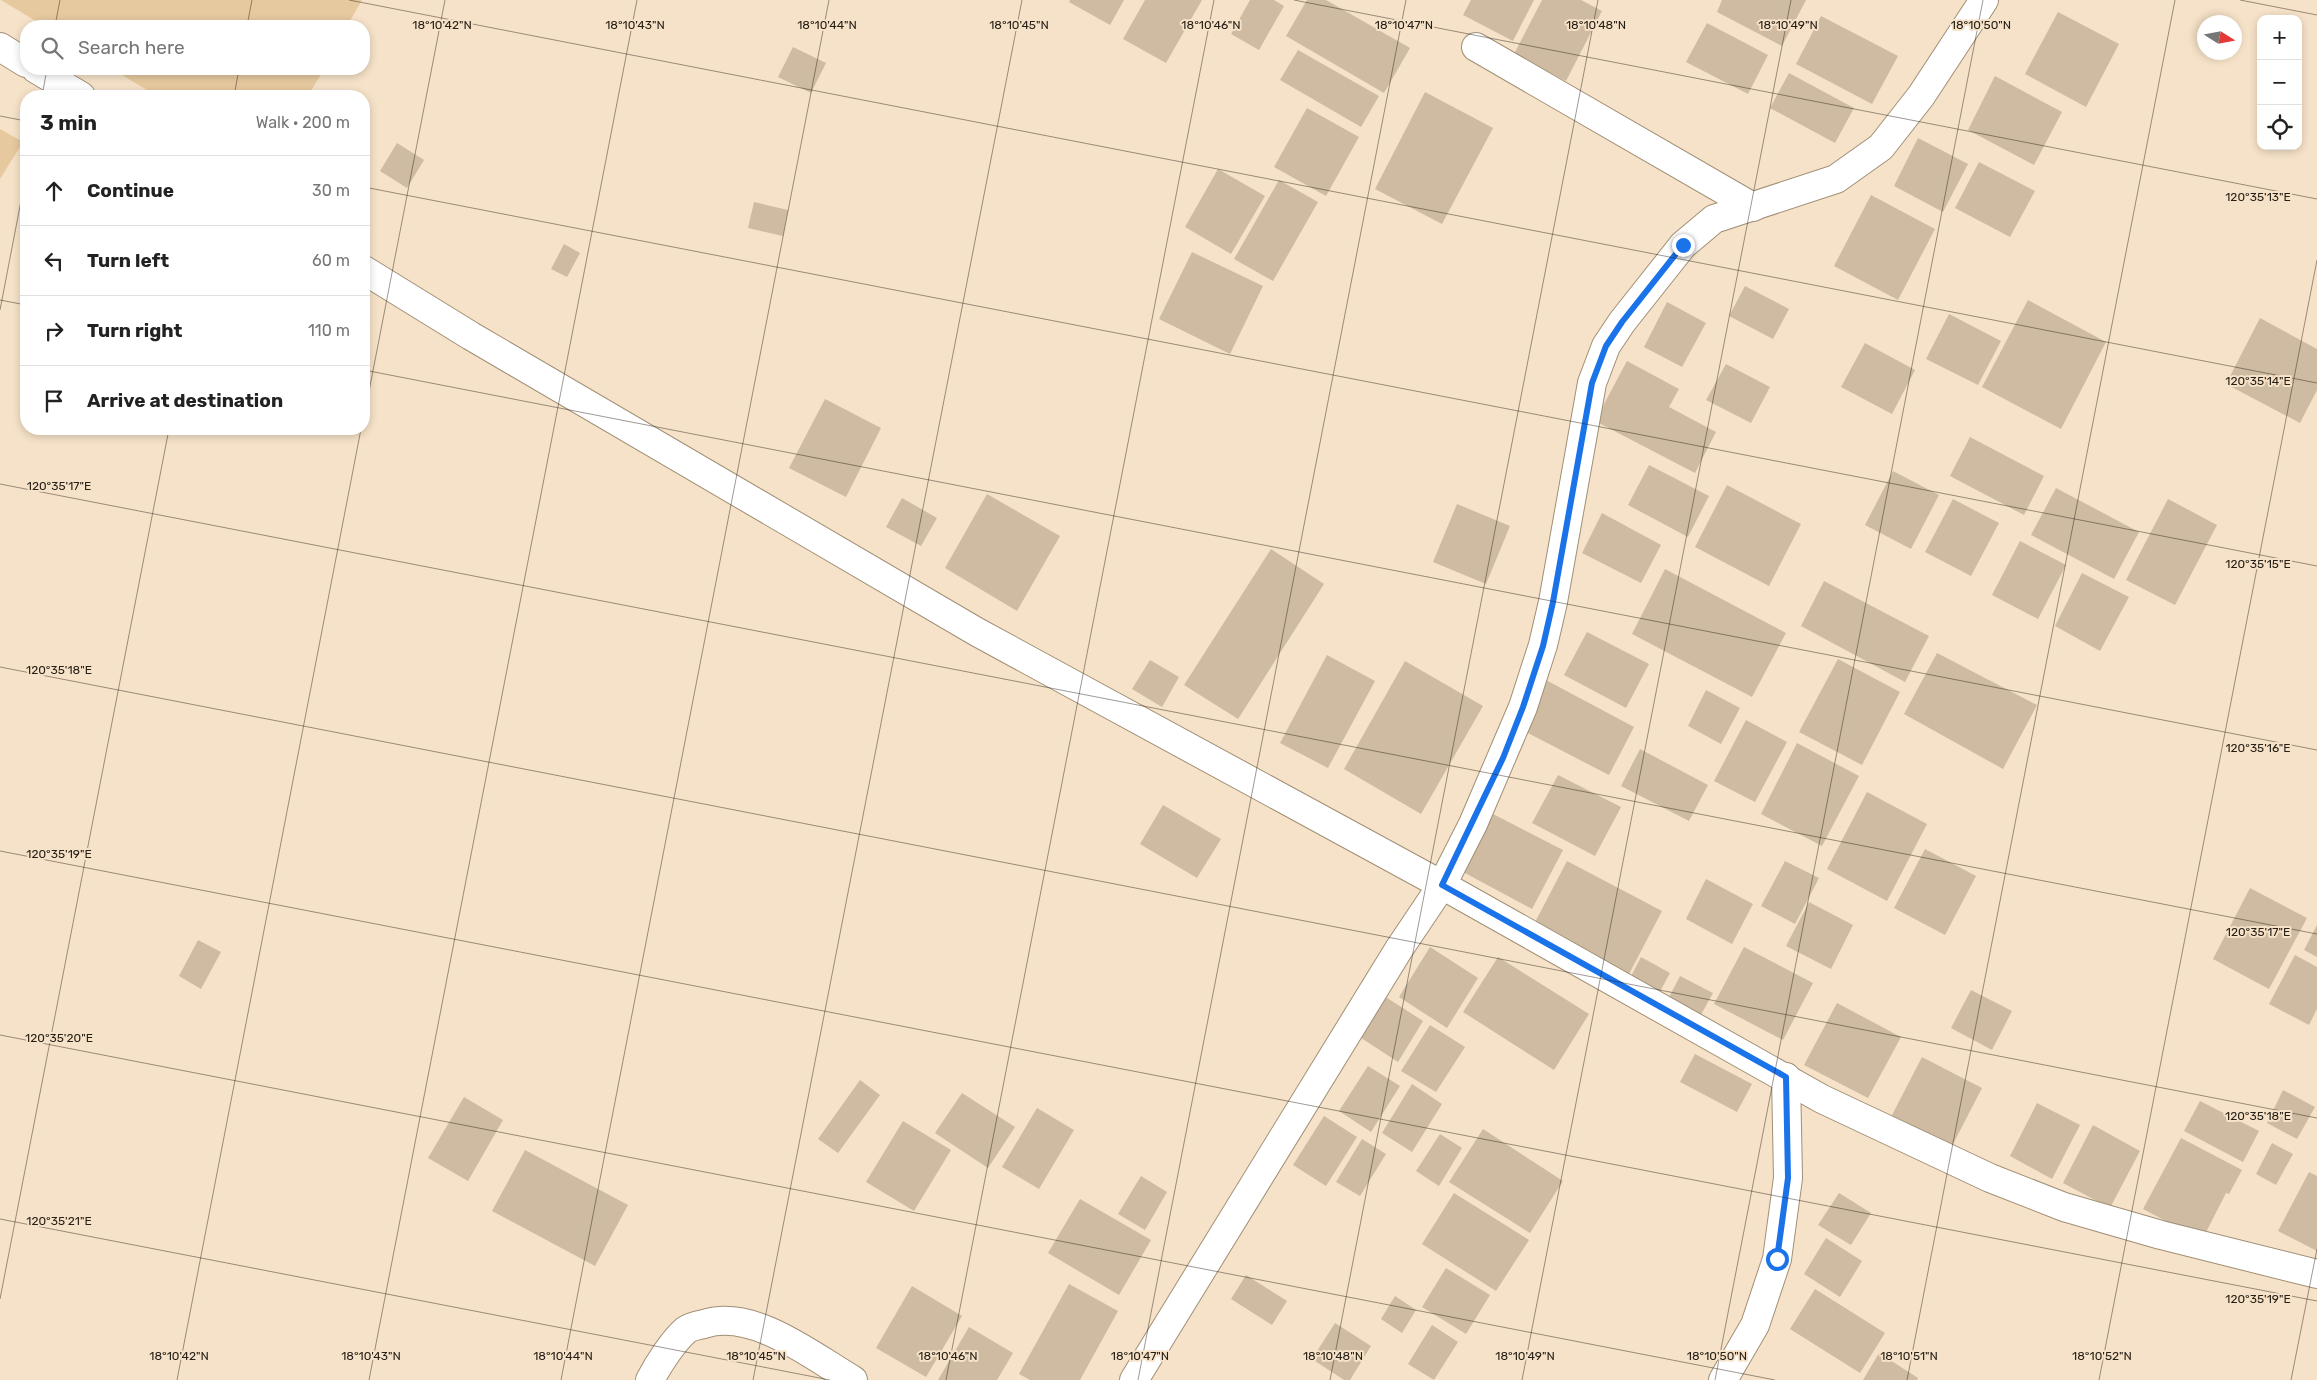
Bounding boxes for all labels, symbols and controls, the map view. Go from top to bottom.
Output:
north arrow [2197,15,2242,60]
map controls [2257,15,2302,150]
button: + [2257,15,2302,60]
text: 18°10'42"N [412,18,472,32]
text: 18°10'43"N [605,18,665,32]
text: 18°10'44"N [797,18,857,32]
text: 18°10'45"N [989,18,1049,32]
text: 18°10'46"N [1181,18,1241,32]
text: 18°10'47"N [1375,18,1433,32]
text: 18°10'48"N [1566,18,1626,32]
text: 18°10'49"N [1758,18,1818,32]
text: 18°10'50"N [1951,18,2011,32]
search box [20,20,370,75]
icon: search [38,34,66,62]
text: Search here [78,36,185,59]
button: − [2257,60,2302,105]
button: locate [2257,105,2302,150]
text: 3 min [40,110,97,135]
text: Walk · 200 m [256,113,350,132]
icon: ahead [40,177,68,205]
text: Continue [87,179,174,202]
text: 30 m [312,181,350,200]
text: 120°35'13"E [2225,190,2291,204]
route end [1672,234,1695,257]
icon: left [40,247,68,275]
text: Turn left [87,249,169,272]
text: 60 m [312,251,350,270]
icon: right [40,317,68,345]
text: Turn right [87,319,182,342]
text: 110 m [308,321,350,340]
text: 120°35'14"E [2225,374,2291,388]
icon: arrive [40,387,68,415]
text: Arrive at destination [87,389,283,412]
text: 120°35'17"E [27,479,91,493]
text: 120°35'15"E [2225,557,2291,571]
text: 120°35'18"E [26,663,92,677]
text: 120°35'16"E [2225,741,2291,755]
text: 120°35'19"E [26,847,92,861]
text: 120°35'17"E [2226,925,2290,939]
text: 120°35'20"E [25,1031,93,1045]
text: 120°35'18"E [2225,1109,2291,1123]
text: 120°35'21"E [26,1214,92,1228]
route start [1766,1248,1789,1271]
text: 120°35'19"E [2225,1292,2291,1306]
text: 18°10'42"N [149,1349,209,1363]
text: 18°10'43"N [341,1349,401,1363]
text: 18°10'44"N [533,1349,593,1363]
text: 18°10'45"N [726,1349,786,1363]
text: 18°10'46"N [918,1349,978,1363]
text: 18°10'47"N [1111,1349,1169,1363]
text: 18°10'48"N [1303,1349,1363,1363]
text: 18°10'49"N [1495,1349,1555,1363]
text: 18°10'50"N [1687,1349,1747,1363]
text: 18°10'51"N [1880,1349,1938,1363]
text: 18°10'52"N [2072,1349,2132,1363]

